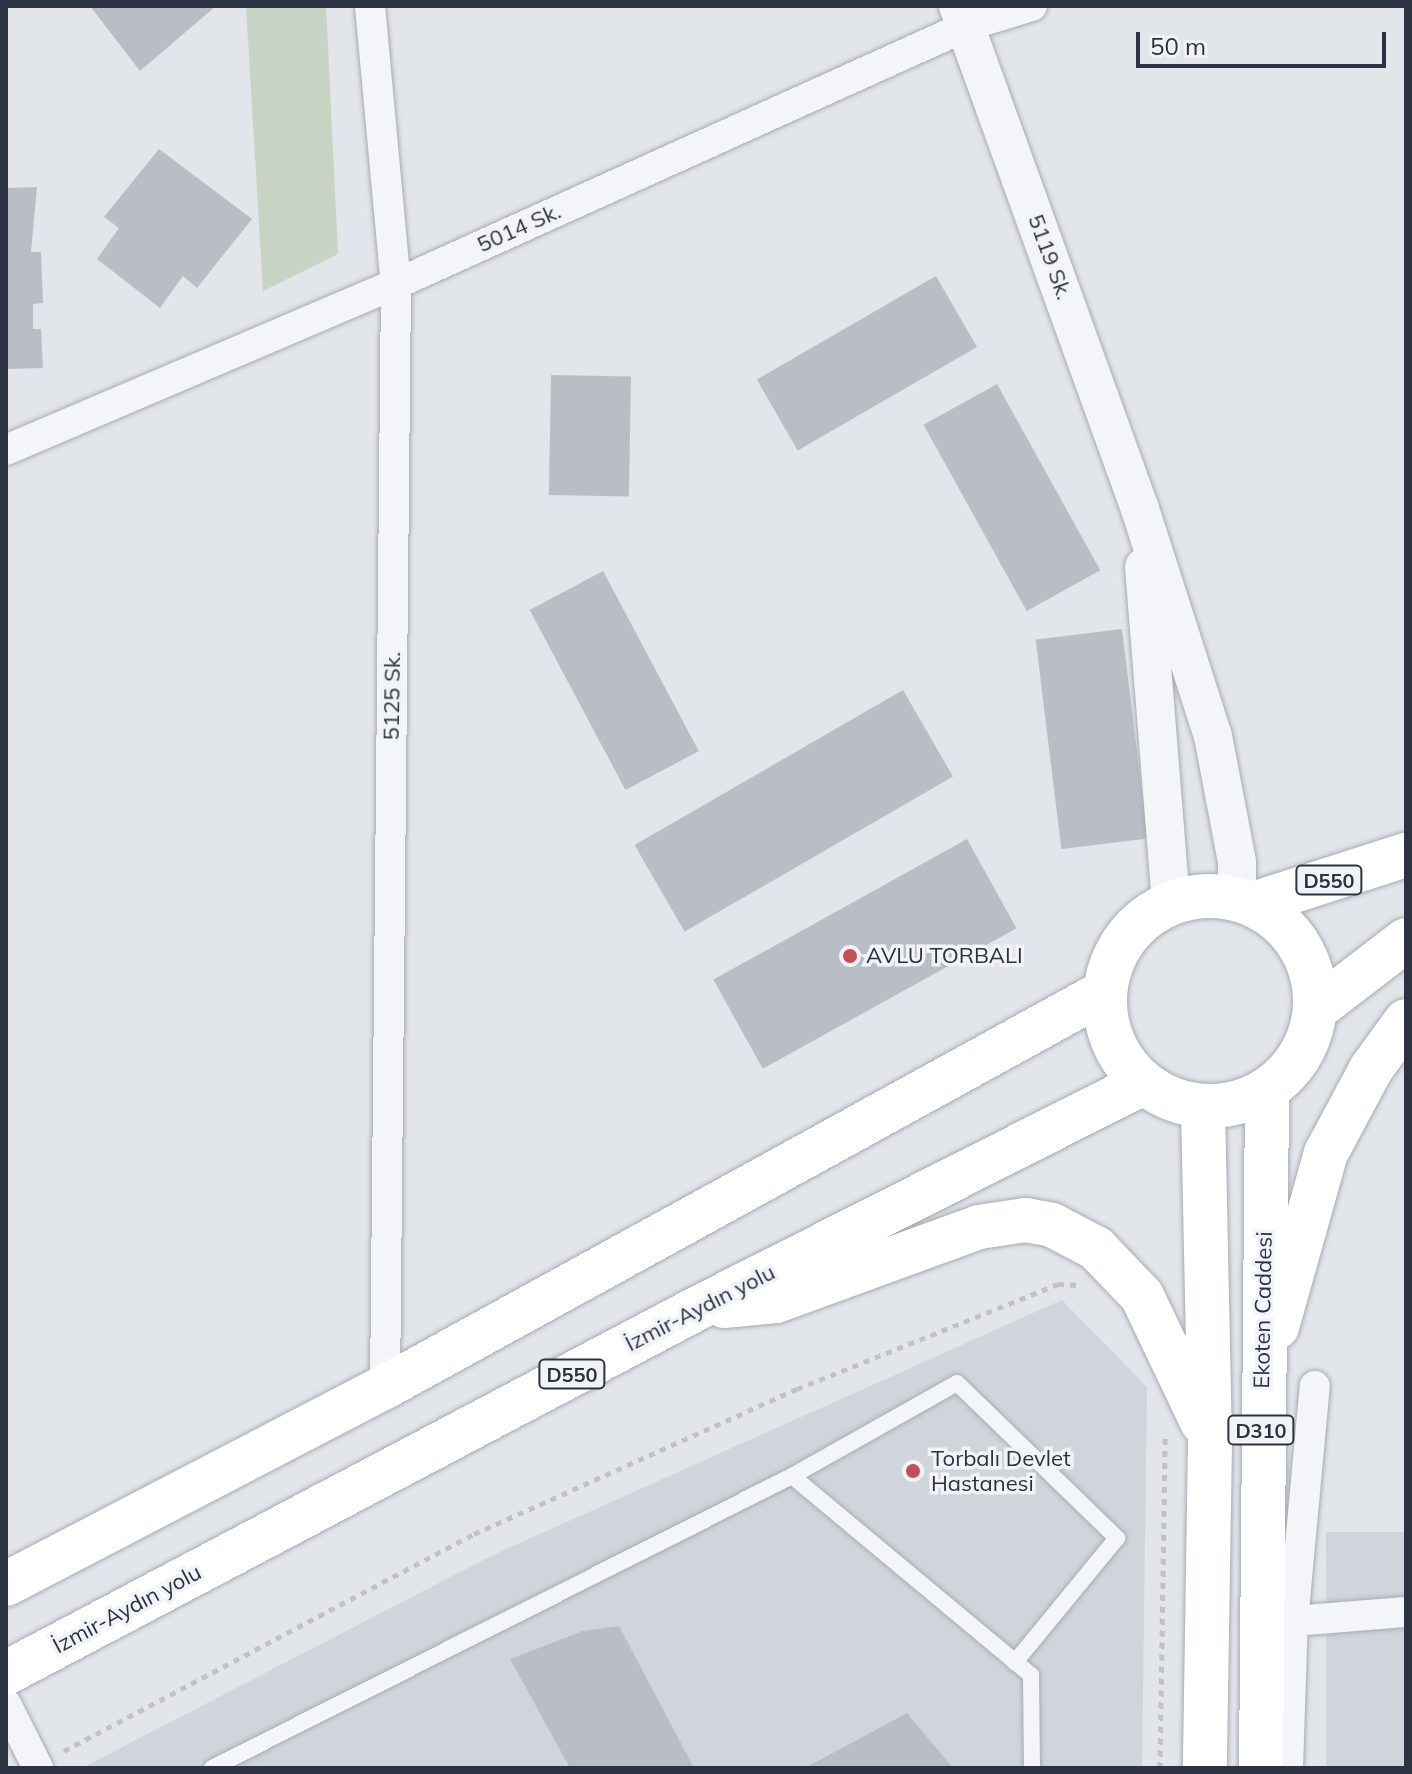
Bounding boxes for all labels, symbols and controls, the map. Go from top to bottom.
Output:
scale bar [1140,16,1390,66]
text: 50 m [1150,31,1206,61]
street label: 5014 Sk. [473,198,565,258]
street label: 5119 Sk. [1022,211,1078,303]
street label: 5125 Sk. [378,651,406,741]
road number: D550 [1295,864,1363,896]
place label: AVLU TORBALI [866,943,1023,969]
marker: AVLU TORBALI [841,947,859,965]
street label: Ekoten Caddesi [1248,1231,1278,1389]
street label: İzmir-Aydın yolu [621,1259,779,1357]
road number: D550 [538,1358,606,1390]
road number: D310 [1227,1414,1295,1446]
place label: Torbalı Devlet Hastanesi [931,1445,1071,1496]
marker: Torbalı Devlet Hastanesi [902,1460,924,1482]
street label: İzmir-Aydın yolu [48,1559,206,1659]

